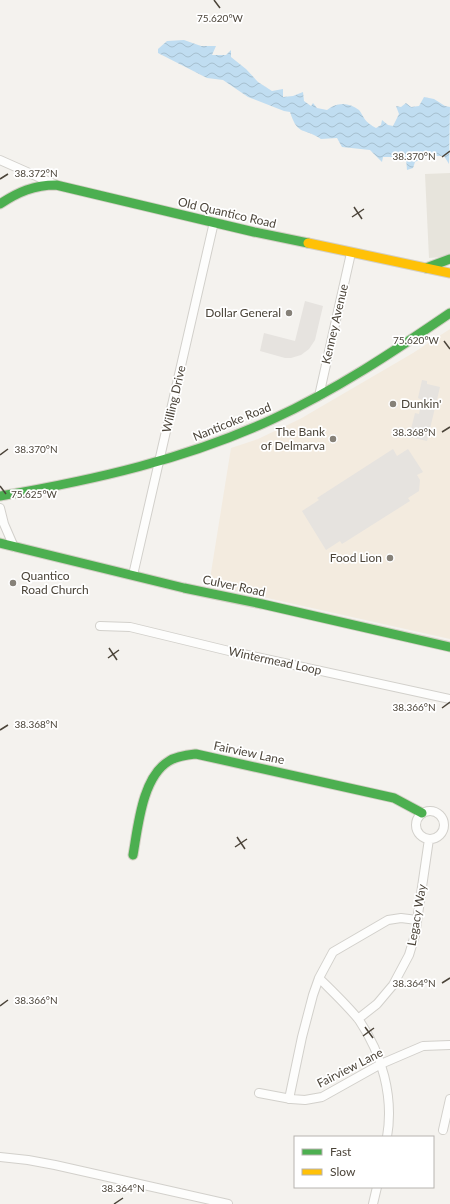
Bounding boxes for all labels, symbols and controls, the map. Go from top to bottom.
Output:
text: 75.620°W [197,12,244,24]
text: 38.370°N [392,150,436,162]
text: 38.372°N [14,167,58,179]
street label: Old Quantico Road [177,194,278,231]
street label: Kenney Avenue [318,282,351,365]
place label: Dollar General [205,305,281,320]
marker: Dollar General [284,308,294,318]
text: 75.620°W [393,334,440,346]
street label: Willing Drive [159,364,189,434]
place label: Dunkin' [401,396,441,411]
street label: Nanticoke Road [190,399,273,444]
marker: Dunkin' [388,399,398,409]
place label: The Bank of Delmarva [261,424,326,453]
text: 38.368°N [392,426,436,438]
marker: The Bank of Delmarva [328,434,338,444]
text: 38.370°N [14,443,58,455]
text: 75.625°W [11,488,58,500]
place label: Food Lion [330,550,382,565]
marker: Food Lion [385,553,395,563]
place label: Quantico Road Church [21,568,89,597]
street label: Culver Road [201,572,267,599]
marker: Quantico Road Church [8,578,18,588]
street label: Wintermead Loop [227,643,323,678]
text: 38.366°N [392,701,436,713]
text: 38.368°N [14,718,58,730]
street label: Fairview Lane [212,738,286,767]
street label: Legacy Way [404,882,429,947]
text: 38.364°N [392,977,436,989]
text: 38.366°N [14,994,58,1006]
street label: Fairview Lane [314,1045,385,1091]
legend [294,1136,434,1188]
text: Fast [330,1144,352,1159]
text: Slow [330,1164,356,1179]
text: 38.364°N [101,1182,145,1194]

